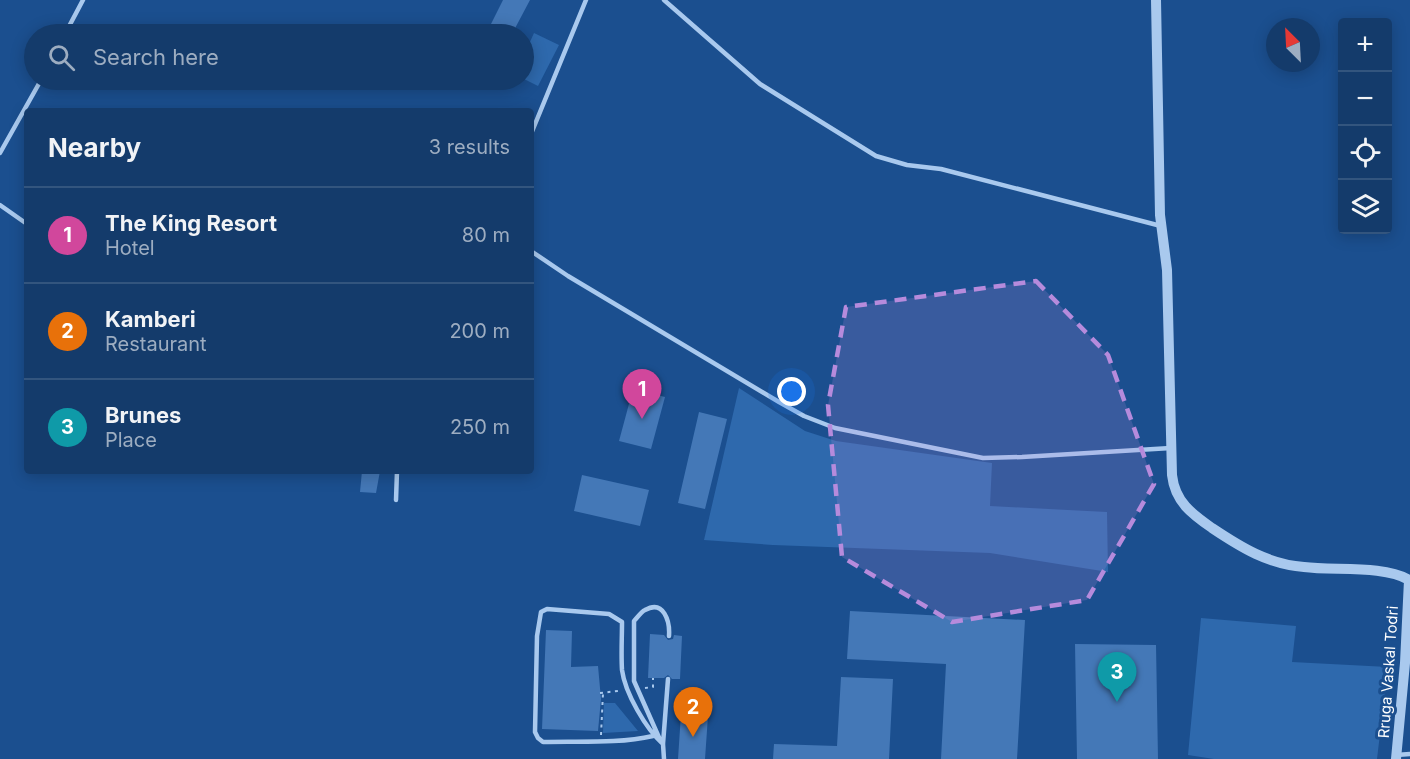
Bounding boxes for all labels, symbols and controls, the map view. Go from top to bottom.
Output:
north arrow [1266,18,1320,72]
map controls [1338,18,1392,234]
button: + [1338,18,1392,72]
search box [24,24,534,90]
icon: search [45,41,78,74]
text: Search here [93,44,219,70]
button: − [1338,72,1392,126]
button: locate [1338,126,1392,180]
text: Nearby [48,132,141,163]
text: 3 results [429,135,510,159]
button: layers [1338,180,1392,234]
text: The King Resort [105,210,277,236]
text: 1 [63,223,72,247]
text: 80 m [462,223,510,247]
text: Hotel [105,236,155,260]
text: Kamberi [105,306,196,332]
text: 2 [61,319,74,343]
text: 200 m [449,319,510,343]
text: Restaurant [105,332,207,356]
pin: 1 [622,370,662,419]
your location [777,377,806,406]
text: Brunes [105,402,181,428]
text: 3 [61,415,74,439]
text: 250 m [450,415,510,439]
text: Place [105,428,157,452]
street label: Rruga Vaskal Todri [1374,605,1402,739]
pin: 3 [1098,652,1136,702]
pin: 2 [674,688,712,737]

